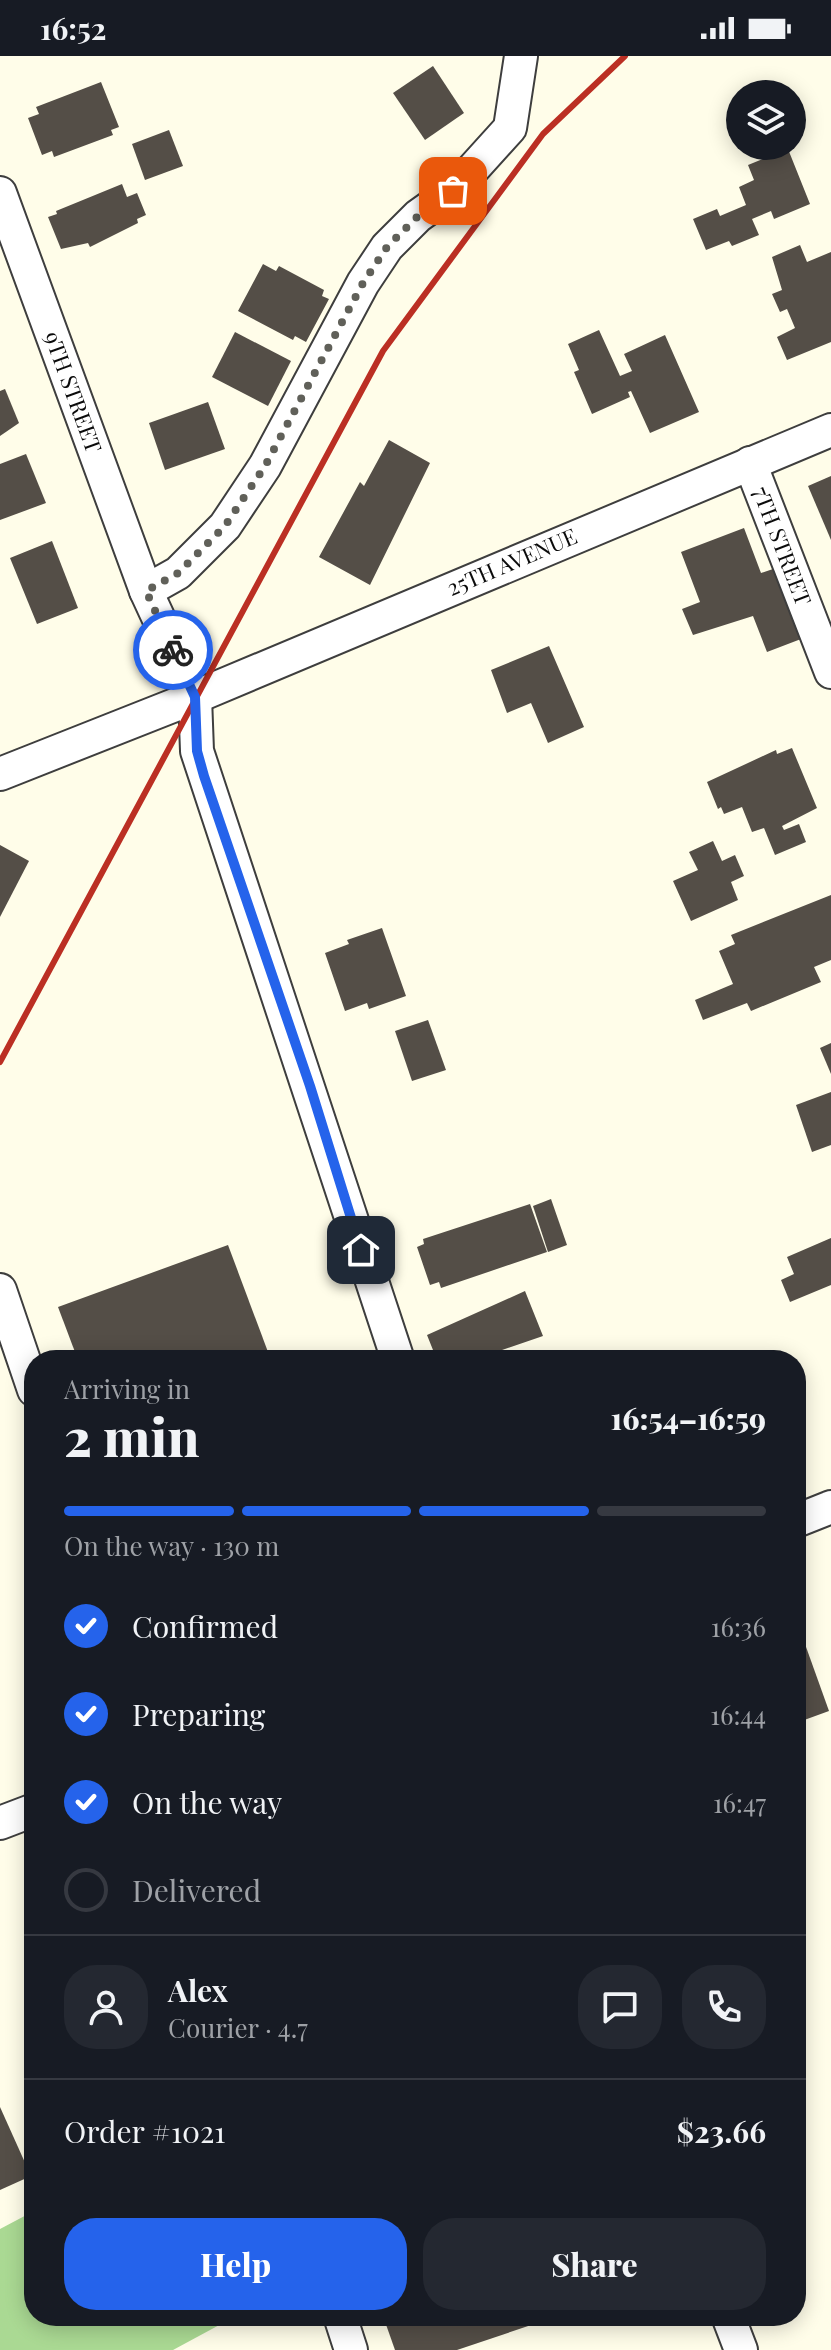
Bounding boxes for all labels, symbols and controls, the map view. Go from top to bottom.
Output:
text: 16:52 [40,8,106,48]
map controls [726,80,806,160]
button: layers [726,80,806,160]
pin [419,157,487,225]
icon: bag [431,169,475,213]
street label: 9TH STREET [38,327,110,457]
street label: 7TH STREET [747,482,819,610]
street label: 25TH AVENUE [442,520,581,602]
courier [133,610,213,690]
icon: bike [151,628,195,672]
pin [327,1216,395,1284]
icon: home [339,1228,383,1272]
text: Arriving in [64,1371,190,1406]
text: 16:54–16:59 [611,1398,766,1438]
text: 2 min [64,1401,199,1470]
text: On the way · 130 m [64,1528,279,1563]
icon: check [64,1604,108,1648]
text: Confirmed [132,1606,278,1646]
text: 16:36 [711,1609,766,1644]
icon: check [64,1692,108,1736]
text: Preparing [132,1694,265,1734]
text: 16:44 [710,1697,766,1732]
icon: check [64,1780,108,1824]
text: On the way [132,1782,282,1822]
text: 16:47 [713,1785,766,1820]
text: Delivered [132,1870,261,1910]
button: person [64,1965,148,2049]
button: chat [578,1965,662,2049]
button: phone [682,1965,766,2049]
text: Alex [168,1970,228,2010]
text: Courier · 4.7 [168,2010,308,2045]
text: Order #1021 [64,2111,225,2151]
text: $23.66 [677,2111,766,2151]
button: Help [64,2218,407,2310]
button: Share [423,2218,766,2310]

